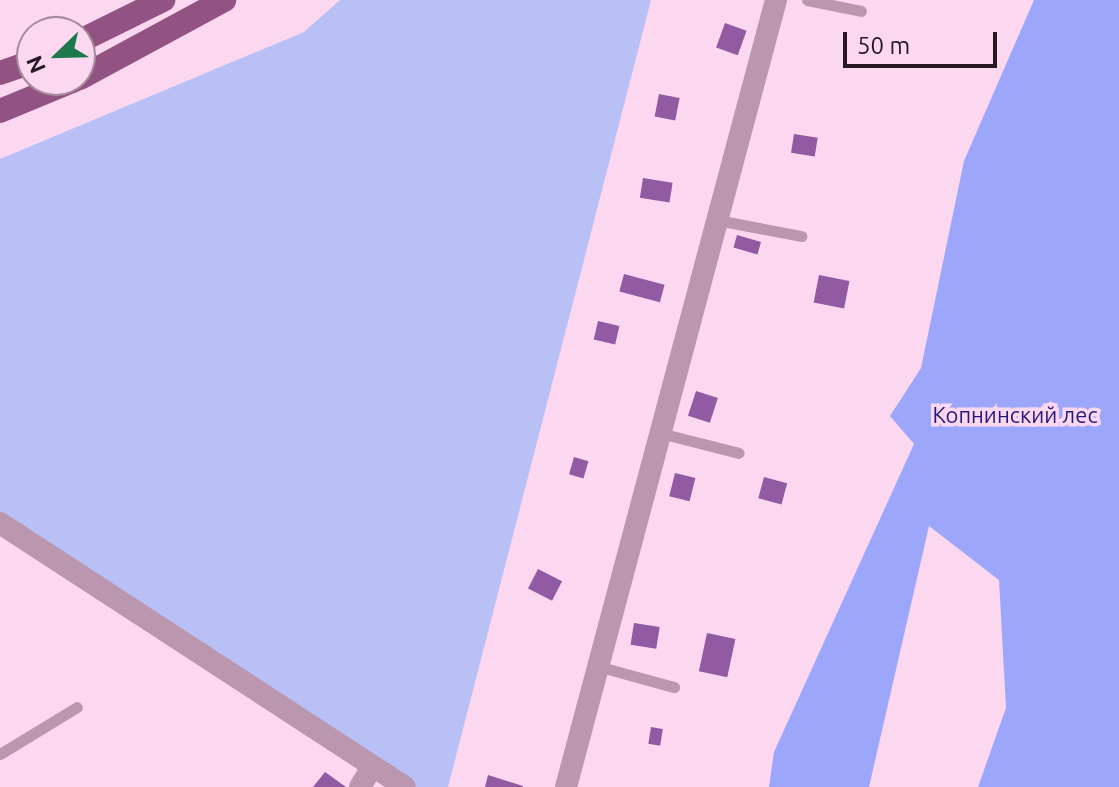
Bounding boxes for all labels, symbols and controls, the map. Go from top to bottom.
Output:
north arrow [16,16,96,96]
scale bar [847,16,1001,66]
text: 50 m [857,32,910,59]
text: N [21,52,50,77]
park label: Копнинский лес [932,402,1098,428]

